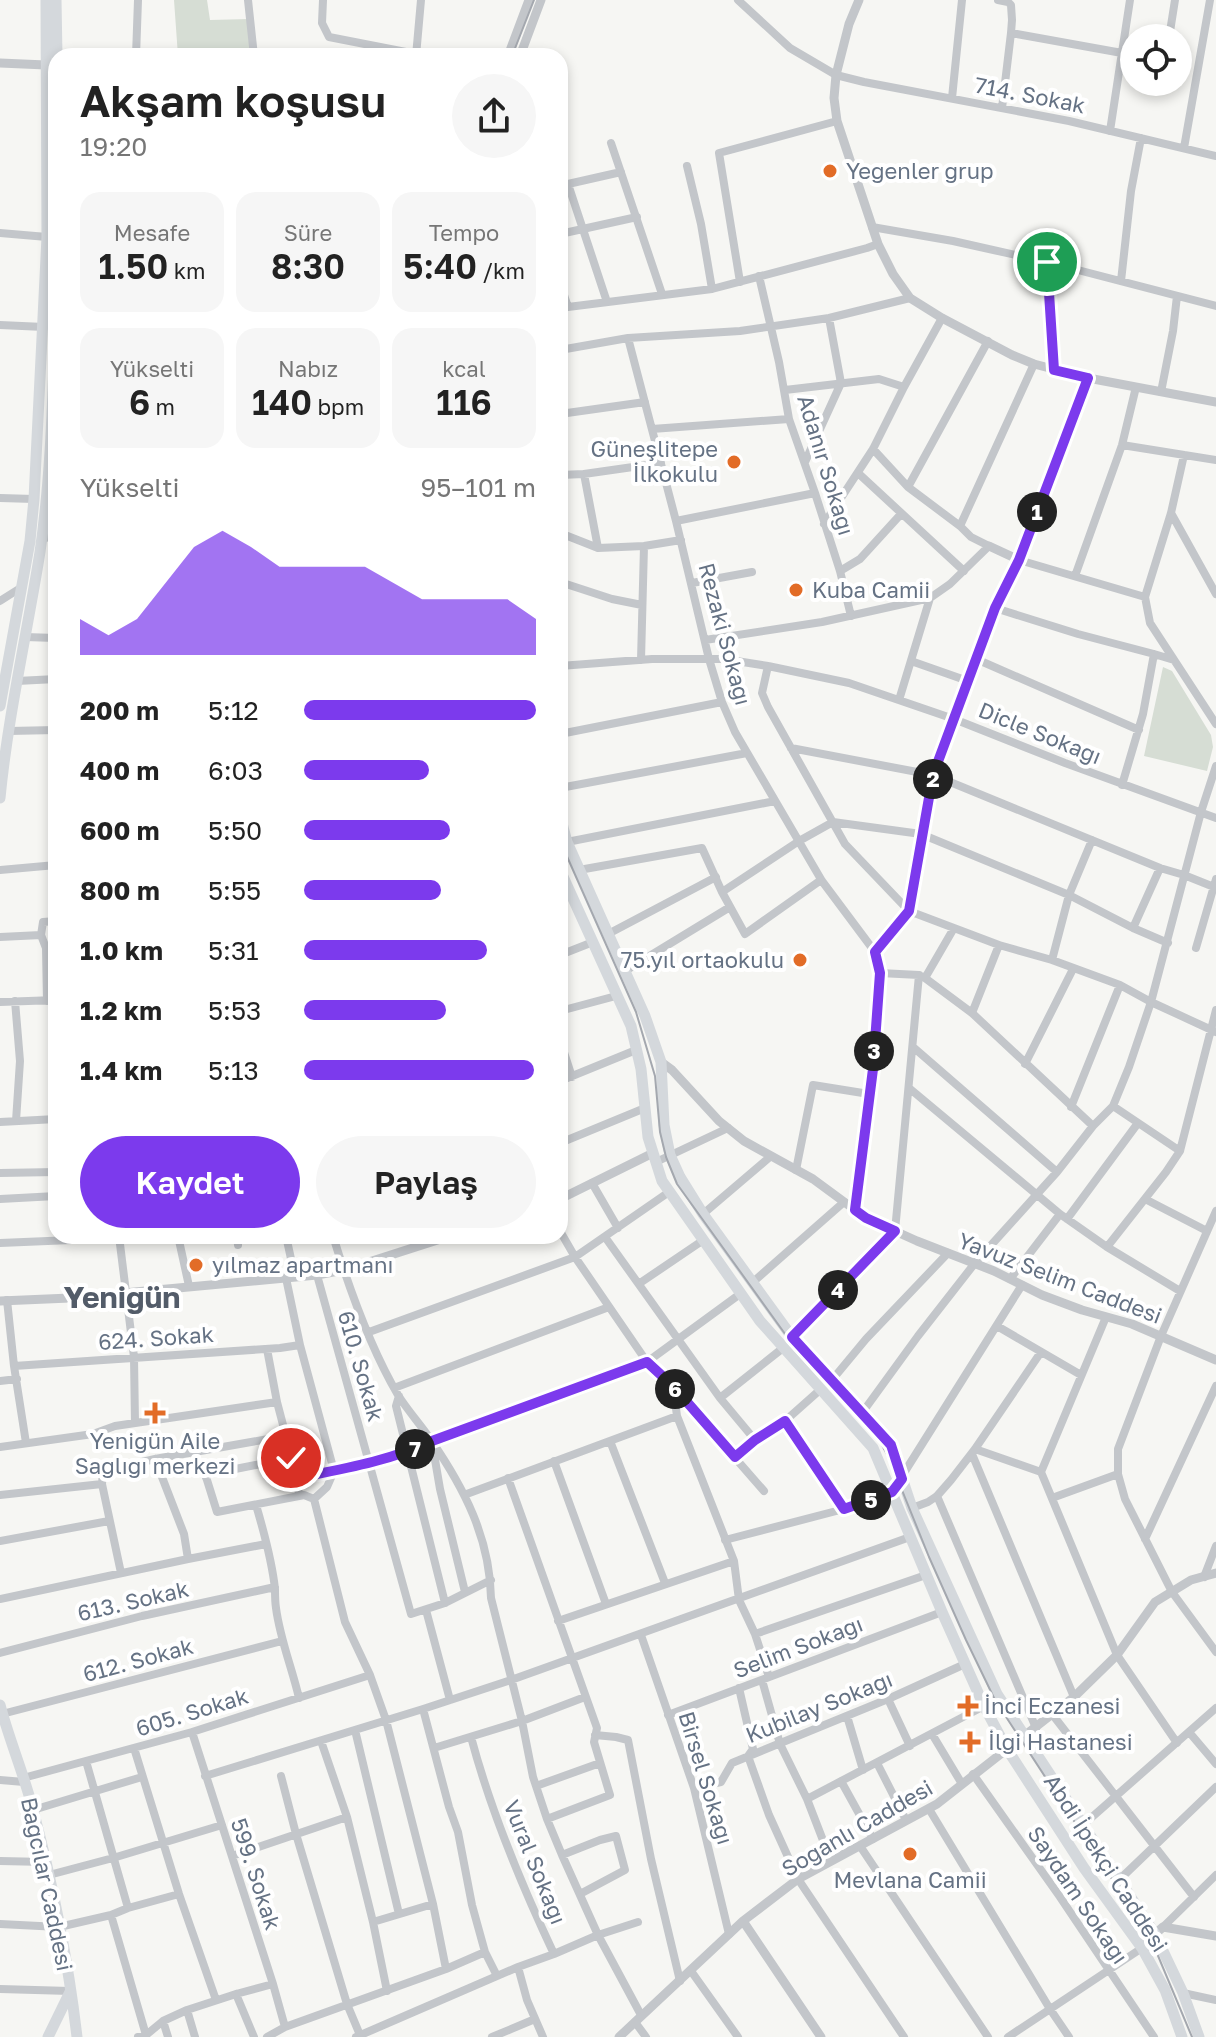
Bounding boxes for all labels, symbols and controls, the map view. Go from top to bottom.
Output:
map controls [1120,24,1192,96]
button: locate [1120,24,1192,96]
street label: 714. Sokak [972,71,1088,118]
text: Akşam koşusu [80,74,386,127]
button: share [452,74,536,158]
text: 19:20 [80,131,147,162]
place label: Yegenler grup [846,157,994,184]
marker: Yegenler grup [821,162,839,180]
text: Mesafe [114,219,190,246]
text: Süre [284,219,332,246]
text: Tempo [429,219,499,246]
pin [1013,228,1081,296]
icon: arrive [1025,240,1069,284]
text: 1.50 [98,246,168,286]
text: 8:30 [271,246,345,286]
text: 5:40 [403,246,477,286]
text: km [168,257,206,284]
text: /km [477,257,525,284]
text: Yükselti [110,355,194,382]
text: Nabız [278,355,338,382]
text: kcal [442,355,486,382]
text: 6 [129,382,150,422]
text: 140 [252,382,312,422]
text: 116 [436,382,492,422]
street label: Adanır Sokağı [792,391,861,538]
text: m [150,393,175,420]
text: bpm [312,393,364,420]
place label: Güneşlitepe İlkokulu [590,435,718,487]
marker: Güneşlitepe İlkokulu [725,453,743,471]
text: Yükselti [80,472,180,503]
text: 95–101 m [421,472,536,503]
pin: 1 [1017,492,1057,532]
text: 1 [1031,498,1043,525]
street label: Rezaki Sokağı [694,560,757,708]
place label: Kuba Camii [812,576,930,603]
marker: Kuba Camii [787,581,805,599]
text: 200 m [80,695,159,726]
text: 5:12 [208,695,259,726]
street label: Dicle Sokağı [975,696,1105,769]
text: 400 m [80,755,159,786]
text: 6:03 [208,755,263,786]
pin: 2 [913,759,953,799]
text: 2 [926,765,940,792]
text: 600 m [80,815,160,846]
text: 5:50 [208,815,262,846]
text: 800 m [80,875,160,906]
text: 5:55 [208,875,261,906]
text: 1.0 km [80,935,163,966]
text: 5:31 [208,935,259,966]
place label: 75.yıl ortaokulu [621,946,784,973]
marker: 75.yıl ortaokulu [791,951,809,969]
text: 1.2 km [80,995,162,1026]
text: 5:53 [208,995,261,1026]
pin: 3 [854,1031,894,1071]
text: 3 [867,1037,881,1064]
text: 1.4 km [80,1055,162,1086]
text: 5:13 [208,1055,259,1086]
button: Kaydet [80,1136,300,1228]
button: Paylaş [316,1136,536,1228]
street label: Yavuz Selim Caddesi [954,1226,1166,1329]
place label: yılmaz apartmanı [212,1251,393,1278]
marker: yılmaz apartmanı [187,1256,205,1274]
pin: 4 [818,1270,858,1310]
text: 4 [831,1276,845,1303]
district label: Yenigün [64,1279,180,1315]
street label: 610. Sokak [333,1307,390,1424]
street label: 624. Sokak [97,1320,215,1355]
pin: 6 [655,1369,695,1409]
text: 6 [668,1375,682,1402]
marker: Yenigün Aile Sağlığı merkezi [144,1402,166,1424]
pin [257,1424,325,1492]
place label: Yenigün Aile Sağlığı merkezi [75,1427,235,1479]
pin: 7 [395,1429,435,1469]
text: 7 [409,1435,421,1462]
icon: check [269,1436,313,1480]
pin: 5 [851,1480,891,1520]
text: 5 [864,1486,878,1513]
street label: 613. Sokak [75,1575,191,1626]
street label: Selim Sokağı [729,1610,866,1684]
street label: 612. Sokak [80,1632,196,1687]
street label: Kubilay Sokağı [742,1665,896,1748]
street label: 605. Sokak [132,1682,251,1741]
place label: İnci Eczanesi [984,1692,1121,1719]
marker: İnci Eczanesi [959,1697,977,1715]
street label: Birsel Sokağı [673,1708,739,1848]
place label: İlgi Hastanesi [988,1728,1133,1755]
marker: İlgi Hastanesi [959,1731,981,1753]
street label: Abdi İpekçi Caddesi [1039,1769,1174,1957]
street label: Soğanlı Caddesi [776,1773,937,1882]
street label: Bağcılar Caddesi [16,1795,79,1973]
street label: Vural Sokağı [498,1796,573,1928]
street label: 599. Sokak [226,1815,287,1933]
street label: Saydam Sokağı [1022,1821,1134,1969]
marker: Mevlana Camii [901,1845,919,1863]
place label: Mevlana Camii [833,1866,987,1893]

